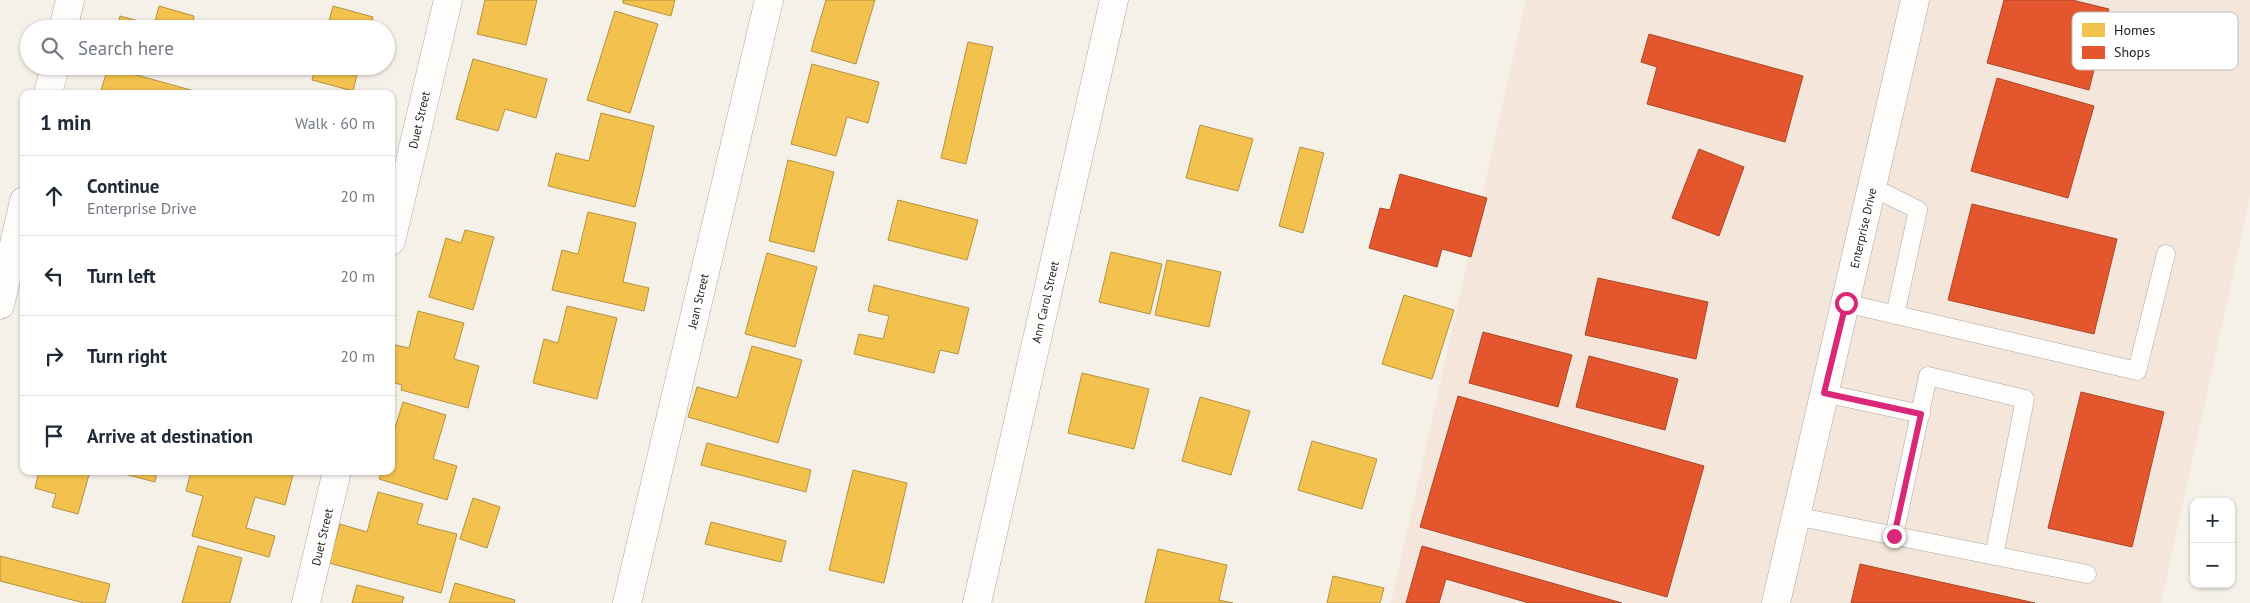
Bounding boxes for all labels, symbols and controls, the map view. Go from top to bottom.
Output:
legend [2072,12,2238,70]
search box [20,20,395,75]
text: Homes [2114,21,2155,39]
icon: search [38,34,66,62]
text: Search here [78,36,174,60]
text: Shops [2114,43,2150,61]
street label: Duet Street [405,90,433,150]
text: 1 min [40,109,91,136]
text: Walk · 60 m [295,113,375,133]
text: Continue [87,174,159,198]
icon: ahead [40,182,68,210]
text: 20 m [340,186,375,206]
street label: Enterprise Drive [1846,186,1880,270]
text: Enterprise Drive [87,198,197,218]
street label: Ann Carol Street [1028,259,1062,345]
icon: left [40,262,68,290]
text: Turn left [87,264,156,288]
text: 20 m [340,266,375,286]
street label: Jean Street [684,272,712,331]
route start [1835,292,1858,315]
icon: right [40,342,68,370]
text: Turn right [87,344,167,368]
text: 20 m [340,346,375,366]
icon: arrive [40,422,68,450]
text: Arrive at destination [87,424,253,448]
map controls [2190,498,2235,588]
button: + [2190,498,2235,543]
street label: Duet Street [308,507,336,567]
route end [1883,525,1906,548]
button: − [2190,543,2235,588]

